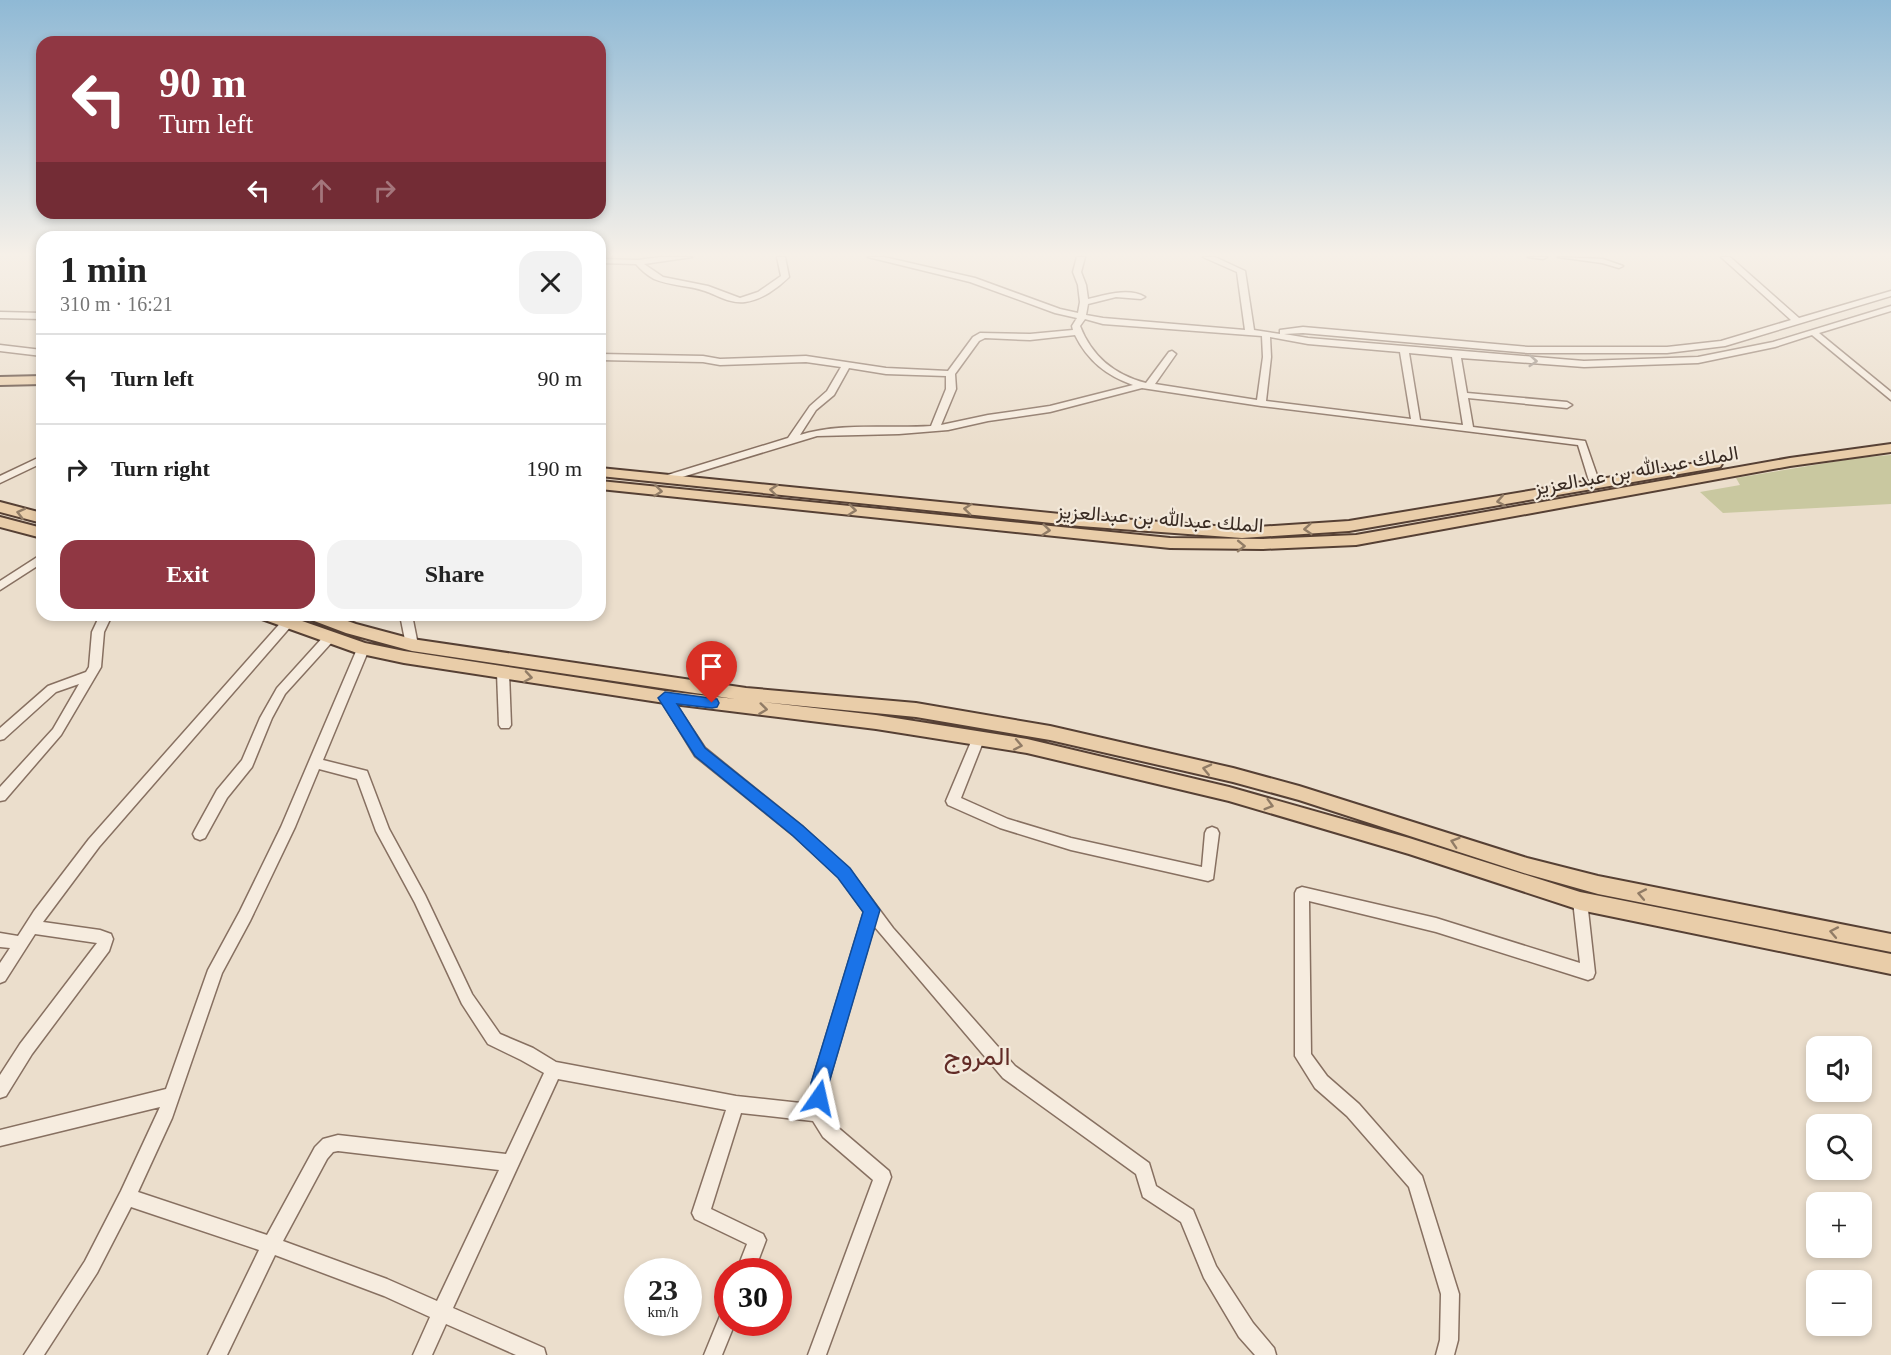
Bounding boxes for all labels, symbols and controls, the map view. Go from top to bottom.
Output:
icon: left [60,60,138,138]
text: 90 m [159,60,247,106]
text: Turn left [159,109,253,139]
icon: left [242,174,275,207]
icon: ahead [305,174,338,207]
icon: right [368,174,401,207]
text: 1 min [60,250,147,290]
button: close [519,251,582,314]
text: 310 m · 16:21 [60,293,173,315]
one-way arrow [1529,354,1538,367]
icon: left [60,363,93,396]
text: Turn left [111,366,194,391]
text: 90 m [537,366,582,391]
street label: الملك عبدالله بن عبدالعزيز [1531,440,1740,501]
icon: right [60,453,93,486]
text: Turn right [111,456,210,481]
text: 190 m [526,456,582,481]
one-way arrow [654,484,663,497]
one-way arrow [769,484,778,497]
one-way arrow [1497,494,1506,506]
street label: الملك عبدالله بن عبدالعزيز [1055,499,1264,538]
one-way arrow [963,503,972,516]
one-way arrow [848,504,857,516]
one-way arrow [16,507,26,520]
one-way arrow [1304,522,1313,535]
one-way arrow [1042,523,1051,536]
one-way arrow [1236,539,1245,552]
button: Exit [60,540,315,609]
button: Share [327,540,582,609]
pin [686,641,737,703]
icon: arrive [695,650,728,683]
one-way arrow [523,670,533,682]
one-way arrow [758,702,767,715]
one-way arrow [1013,738,1023,751]
one-way arrow [1203,763,1213,776]
one-way arrow [1263,798,1274,810]
one-way arrow [1450,837,1461,849]
one-way arrow [1638,888,1648,901]
one-way arrow [1829,926,1839,939]
map controls [1806,1036,1872,1336]
button: sound [1806,1036,1872,1102]
district label: المروج [943,1042,1011,1074]
position arrow [787,1066,851,1130]
button: search [1806,1114,1872,1180]
button: + [1806,1192,1872,1258]
speed limit sign: 30 [714,1258,792,1336]
button: − [1806,1270,1872,1336]
text: 23 [648,1273,678,1306]
text: km/h [648,1304,678,1320]

